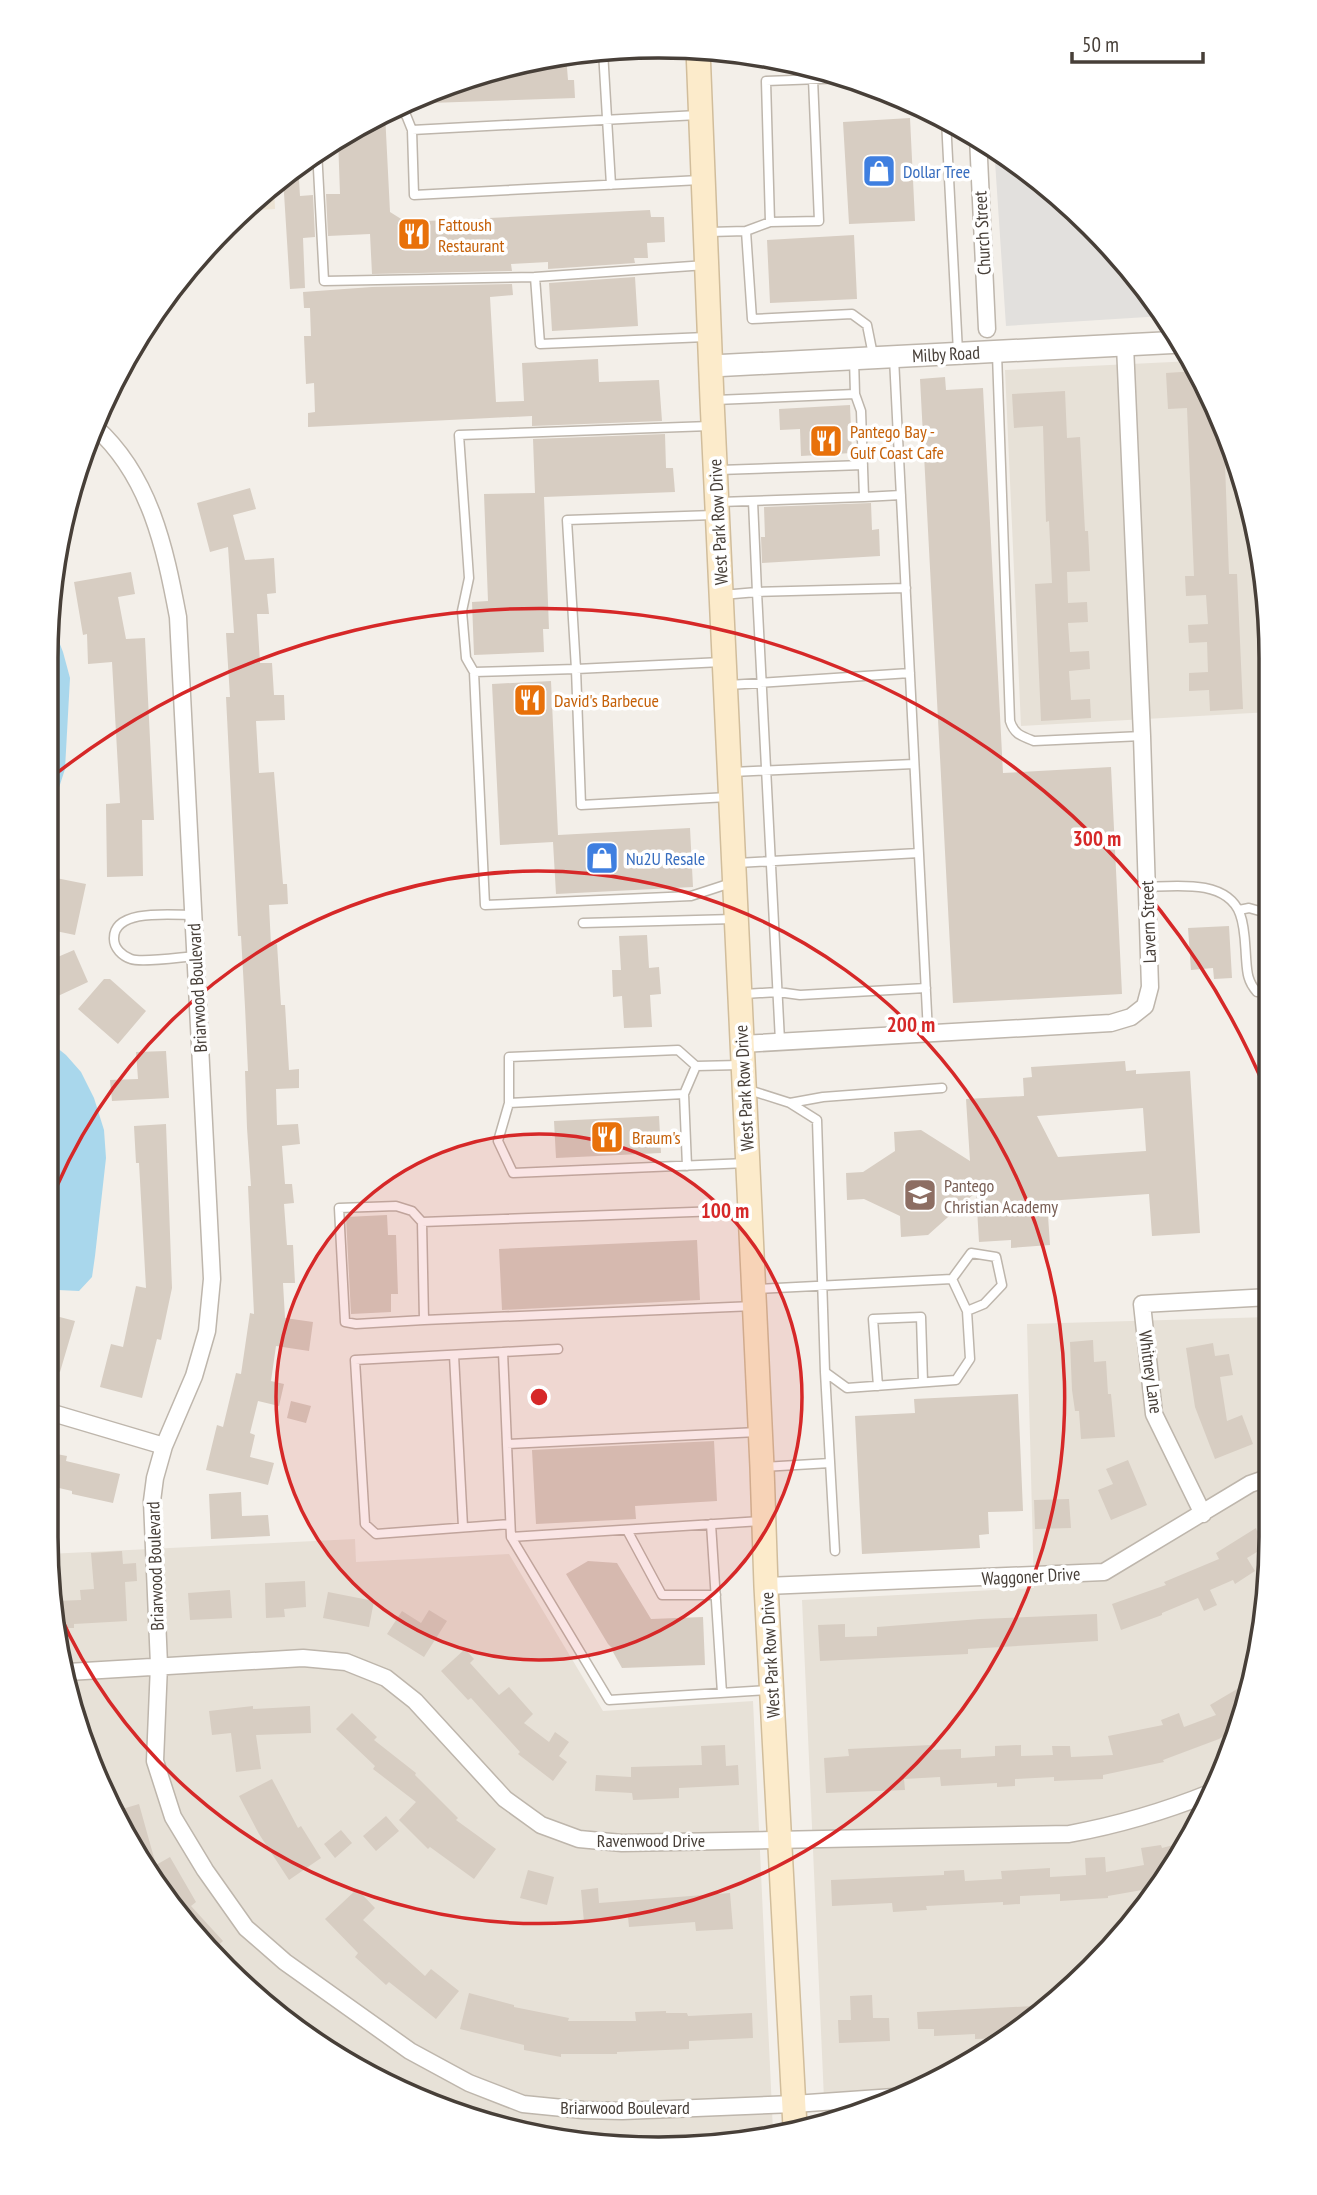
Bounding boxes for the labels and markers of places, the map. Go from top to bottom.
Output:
shop icon: Dollar Tree [860,152,898,190]
place label: Dollar Tree [903,160,970,183]
place label: Fattoush Restaurant [438,213,504,257]
restaurant icon: Fattoush Restaurant [395,215,433,253]
place label: Pantego Bay - Gulf Coast Cafe [850,420,944,464]
restaurant icon: Pantego Bay - Gulf Coast Cafe [807,422,845,460]
restaurant icon: David's Barbecue [511,681,549,719]
place label: David's Barbecue [554,689,659,712]
shop icon: Nu2U Resale [583,839,621,877]
place label: Nu2U Resale [626,847,705,870]
restaurant icon: Braum's [588,1118,626,1156]
place label: Braum's [632,1126,681,1149]
place label: Pantego Christian Academy [944,1174,1058,1218]
school or university icon: Pantego Christian Academy [901,1176,939,1214]
centre of rings [527,1385,551,1409]

